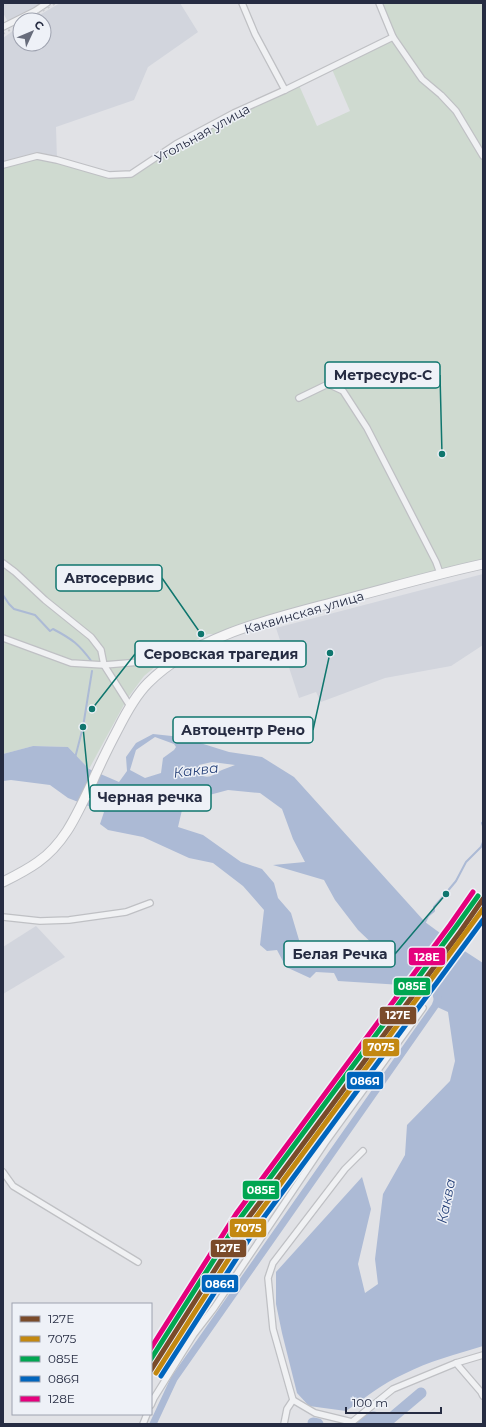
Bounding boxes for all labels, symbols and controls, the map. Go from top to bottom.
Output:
north arrow [12,12,52,52]
text: С [31,17,47,33]
street label: Угольная улица [152,100,252,166]
callout: Метресурс-С [325,362,440,388]
text: Метресурс-С [334,366,432,384]
callout: Автосервис [56,565,162,591]
text: Автосервис [64,569,155,587]
street label: Каквинская улица [242,587,366,637]
callout: Серовская трагедия [135,641,306,667]
text: Серовская трагедия [144,645,298,663]
callout: Автоцентр Рено [173,717,313,743]
text: Автоцентр Рено [181,721,305,739]
water label: Каква [172,758,220,782]
callout: Черная речка [90,785,211,811]
text: Черная речка [98,788,202,806]
callout: Белая Речка [284,941,395,967]
text: Белая Речка [293,945,387,963]
line badge: 128Е [408,947,446,966]
text: 128Е [414,950,440,964]
line badge: 085Е [393,977,431,996]
text: 085Е [398,979,426,993]
line badge: 127Е [379,1006,417,1025]
text: 127Е [385,1008,411,1022]
line badge: 7075 [362,1038,400,1057]
text: 7075 [367,1040,395,1054]
line badge: 086Я [346,1071,384,1090]
text: 086Я [350,1074,380,1088]
water label: Каква [432,1177,460,1225]
line badge: 085Е [242,1180,280,1200]
text: 085Е [247,1183,275,1197]
line badge: 7075 [229,1218,267,1238]
text: 7075 [234,1221,262,1235]
line badge: 127Е [210,1239,247,1258]
text: 127Е [215,1241,241,1255]
line badge: 086Я [201,1274,239,1293]
text: 086Я [205,1277,235,1291]
legend [12,1303,152,1415]
text: 127Е [48,1311,74,1326]
text: 7075 [48,1331,77,1346]
text: 085Е [48,1351,78,1366]
text: 086Я [48,1371,80,1386]
scale bar [346,1389,441,1415]
text: 128Е [48,1391,75,1406]
text: 100 m [352,1395,388,1410]

